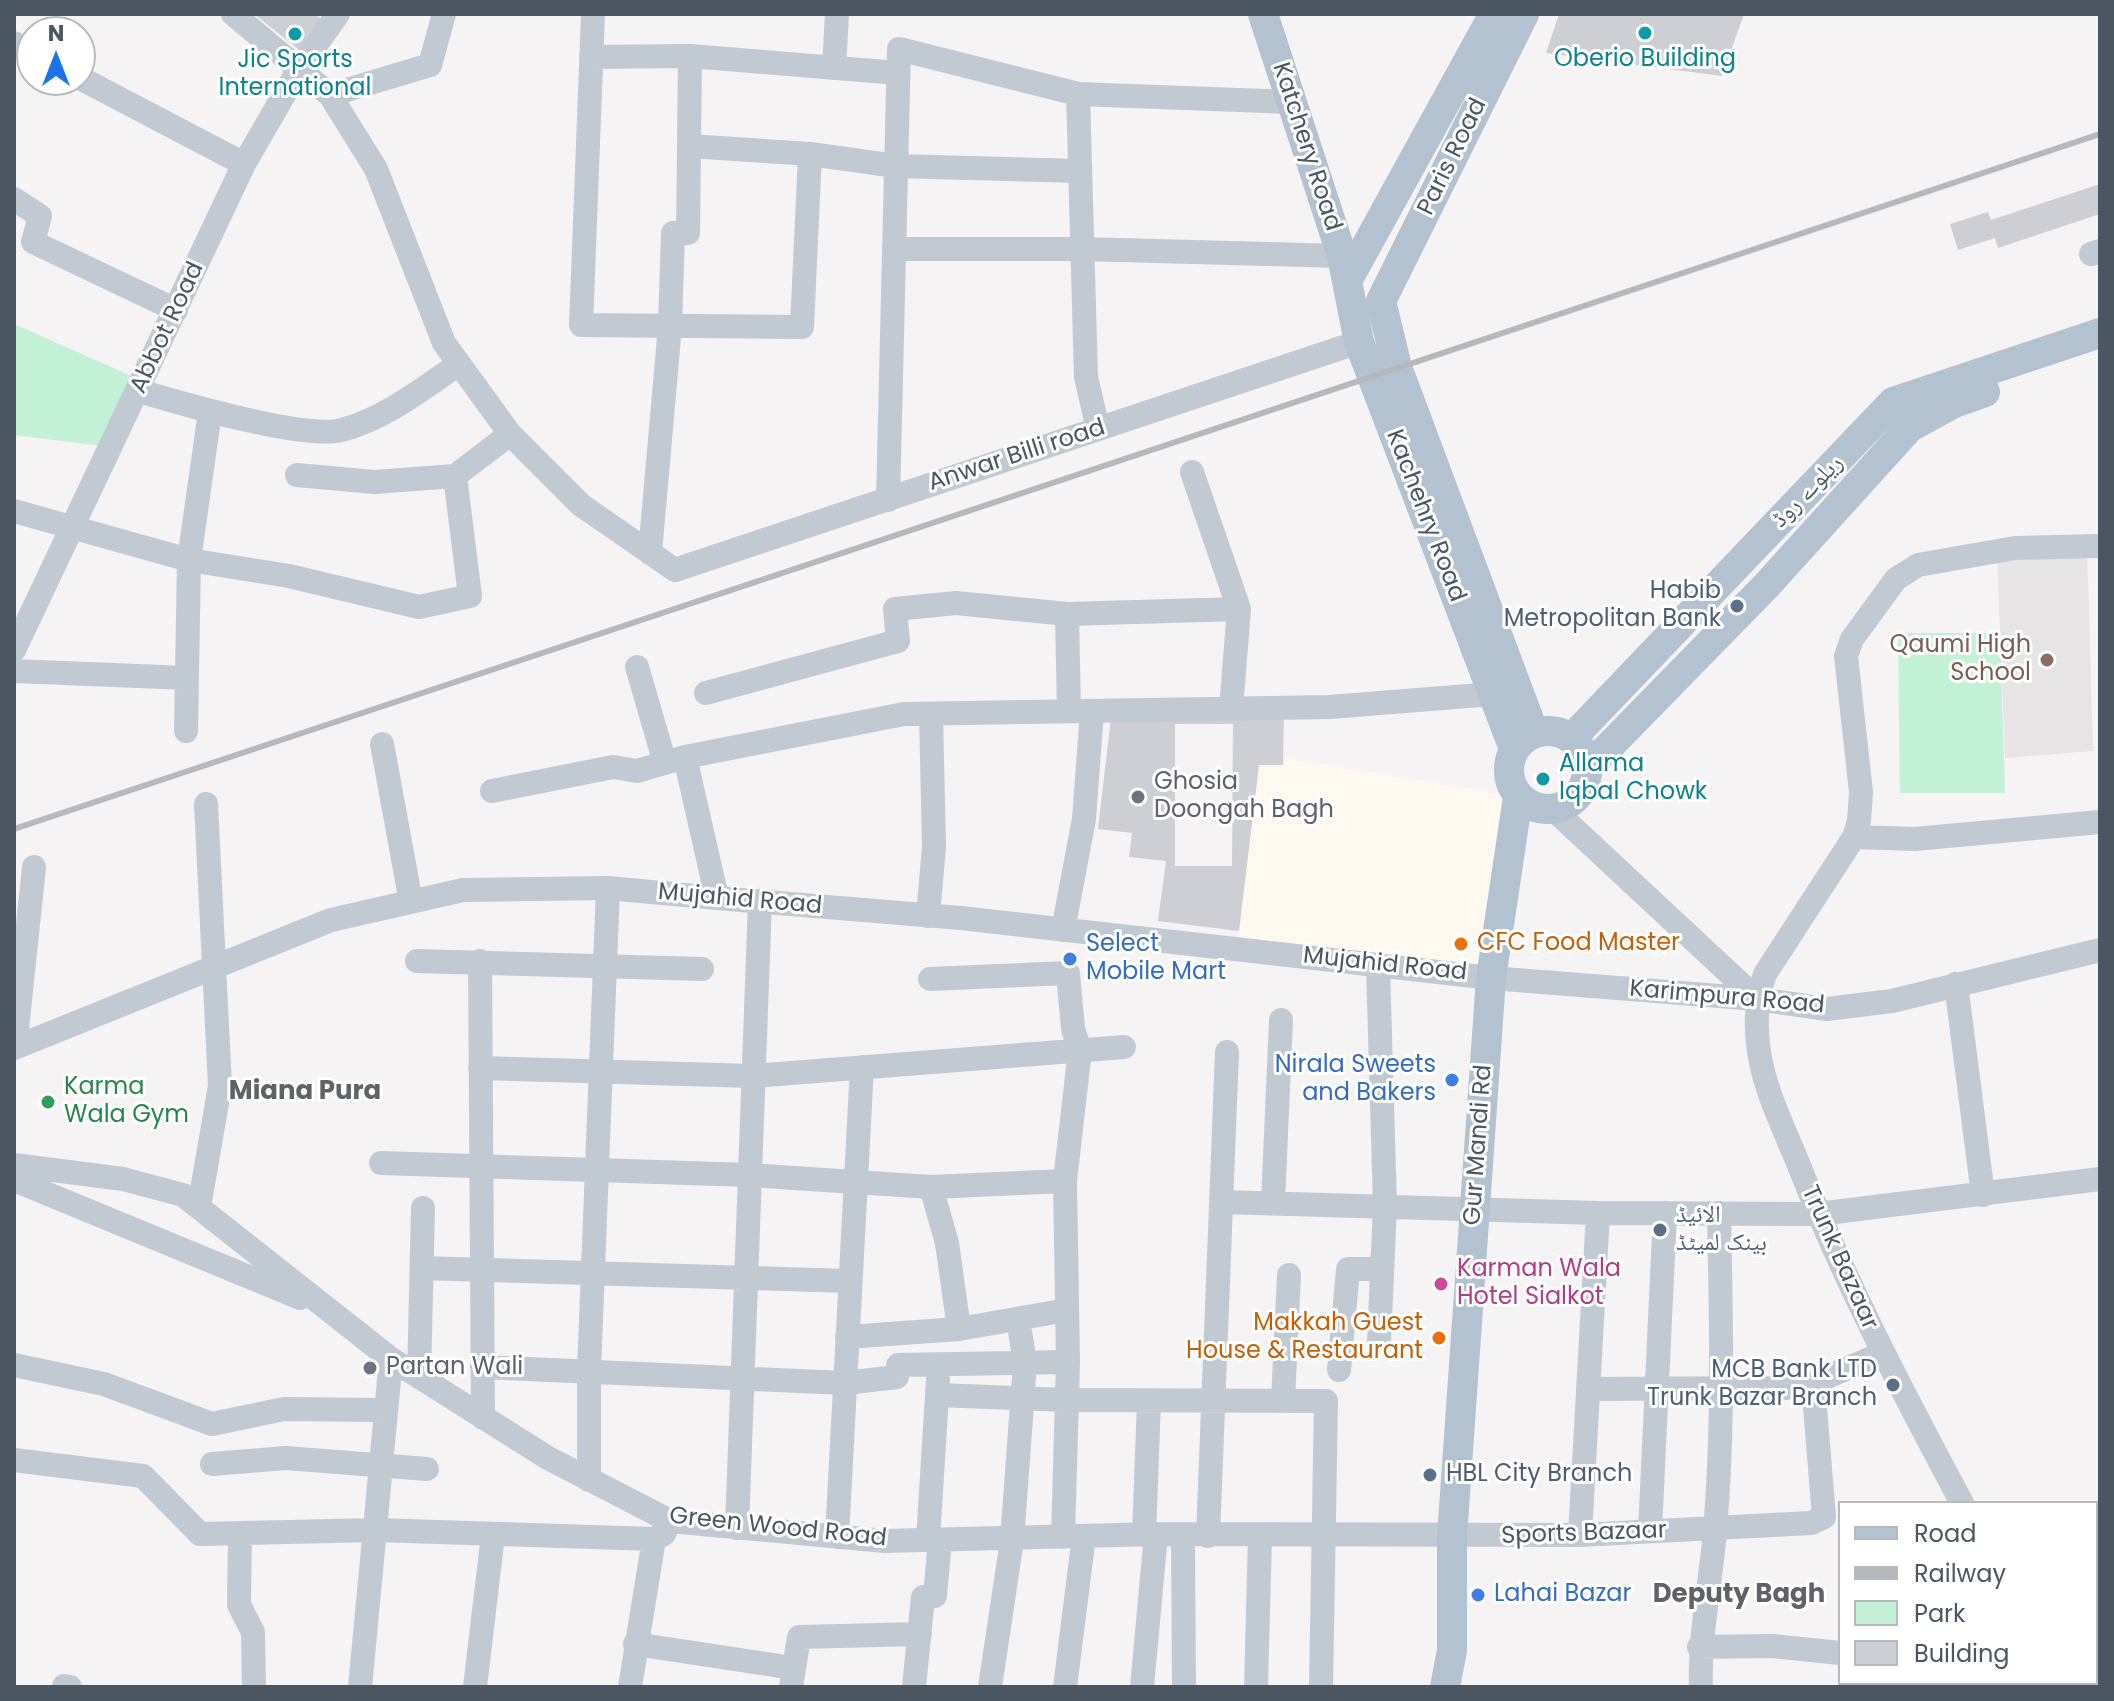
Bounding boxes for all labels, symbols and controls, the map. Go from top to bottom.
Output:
north arrow [16,16,96,96]
text: N [48,18,64,49]
marker: Oberio Building [1636,24,1654,42]
marker: Jic Sports International [286,25,304,43]
place label: Oberio Building [1554,46,1736,74]
place label: Jic Sports International [219,47,371,103]
street label: Katchery Road [1265,59,1347,235]
street label: Paris Road [1412,94,1494,220]
street label: Abbot Road [125,258,211,398]
street label: Anwar Billi road [925,414,1109,498]
street label: Kachehry Road [1379,426,1471,606]
street label: ریلوے روڈ [1766,450,1850,534]
place label: Habib Metropolitan Bank [1504,578,1721,634]
marker: Habib Metropolitan Bank [1728,597,1746,615]
place label: Qaumi High School [1889,632,2031,688]
marker: Qaumi High School [2038,651,2056,669]
place label: Allama Iqbal Chowk [1559,751,1707,807]
place label: Ghosia Doongah Bagh [1154,769,1334,825]
marker: Allama Iqbal Chowk [1534,770,1552,788]
marker: Ghosia Doongah Bagh [1129,788,1147,806]
street label: Mujahid Road [657,878,823,922]
place label: CFC Food Master [1477,930,1680,958]
place label: Select Mobile Mart [1086,931,1226,987]
marker: CFC Food Master [1452,935,1470,953]
street label: Mujahid Road [1302,942,1468,988]
marker: Select Mobile Mart [1061,950,1079,968]
street label: Karimpura Road [1628,975,1826,1021]
place label: Nirala Sweets and Bakers [1275,1052,1436,1108]
street label: Gur Mandi Rd [1459,1064,1499,1226]
marker: Nirala Sweets and Bakers [1443,1071,1461,1089]
place label: Karma Wala Gym [64,1074,189,1130]
district label: Miana Pura [229,1076,381,1108]
marker: Karma Wala Gym [39,1093,57,1111]
street label: Trunk Bazaar [1794,1181,1884,1335]
place label: الائیڈ بینک لمیٹڈ [1676,1202,1767,1258]
marker: الائیڈ بینک لمیٹڈ [1651,1221,1669,1239]
place label: Karman Wala Hotel Sialkot [1457,1256,1621,1312]
marker: Karman Wala Hotel Sialkot [1432,1275,1450,1293]
place label: Makkah Guest House & Restaurant [1186,1310,1423,1366]
marker: Makkah Guest House & Restaurant [1430,1329,1448,1347]
place label: Partan Wali [386,1354,523,1382]
place label: MCB Bank LTD Trunk Bazar Branch [1647,1357,1877,1413]
marker: Partan Wali [361,1359,379,1377]
marker: MCB Bank LTD Trunk Bazar Branch [1884,1376,1902,1394]
place label: HBL City Branch [1446,1461,1632,1489]
marker: HBL City Branch [1421,1466,1439,1484]
legend [1838,1501,2098,1685]
street label: Green Wood Road [668,1502,888,1554]
street label: Sports Bazaar [1501,1517,1667,1551]
text: Road [1914,1517,1976,1550]
text: Railway [1914,1557,2006,1590]
district label: Deputy Bagh [1653,1579,1825,1611]
place label: Lahai Bazar [1494,1581,1632,1609]
marker: Lahai Bazar [1469,1586,1487,1604]
text: Park [1914,1597,1965,1630]
text: Building [1914,1637,2010,1670]

